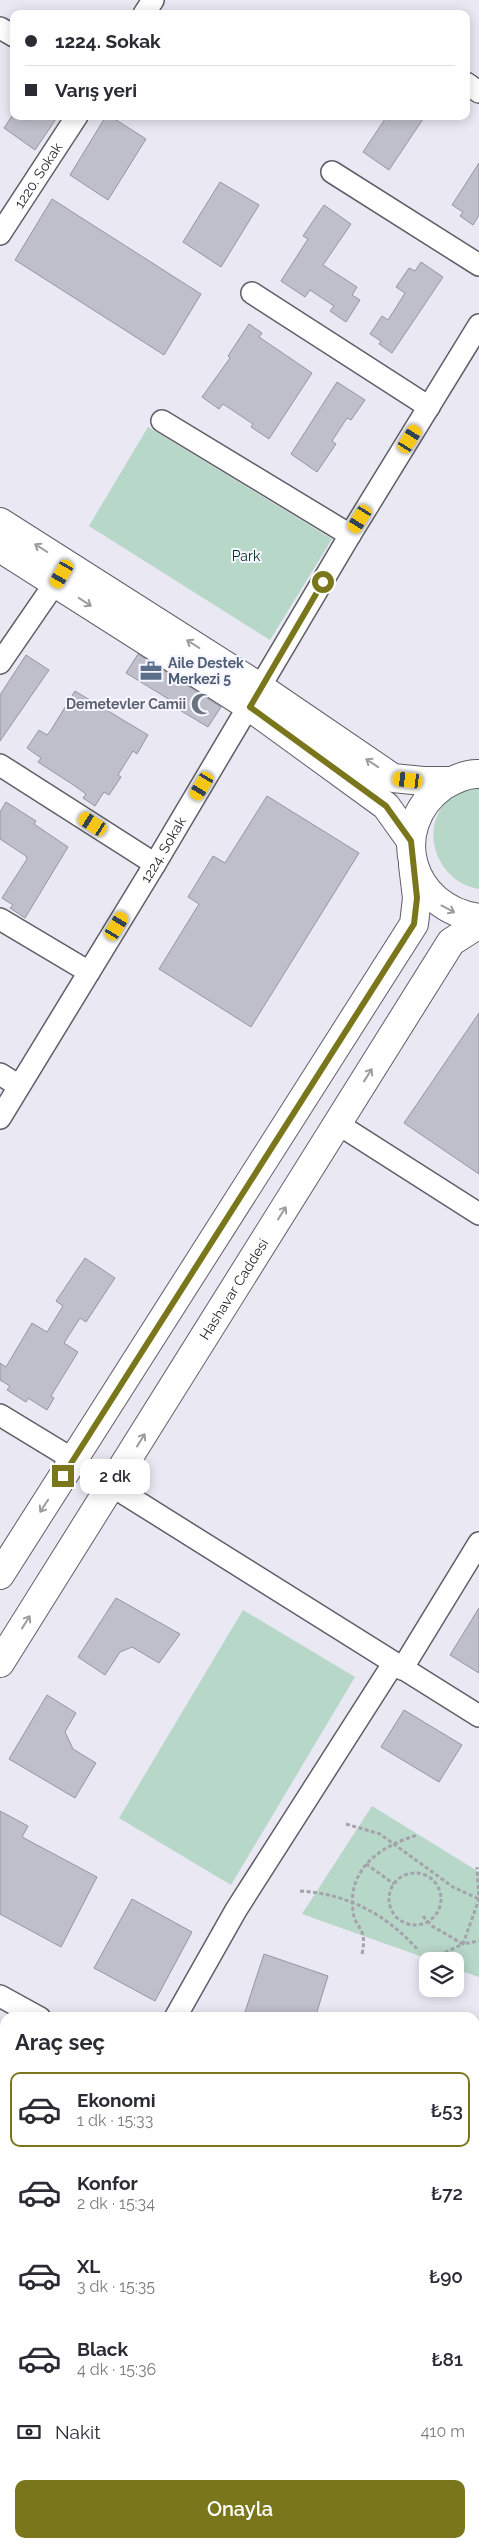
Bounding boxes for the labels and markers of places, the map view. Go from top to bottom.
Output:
place label: Aile Destek Merkezi 5 [168,655,244,687]
office icon: Aile Destek Merkezi 5 [138,658,164,684]
mosque icon: Demetevler Camii [189,691,215,717]
place label: Demetevler Camii [66,696,186,712]

